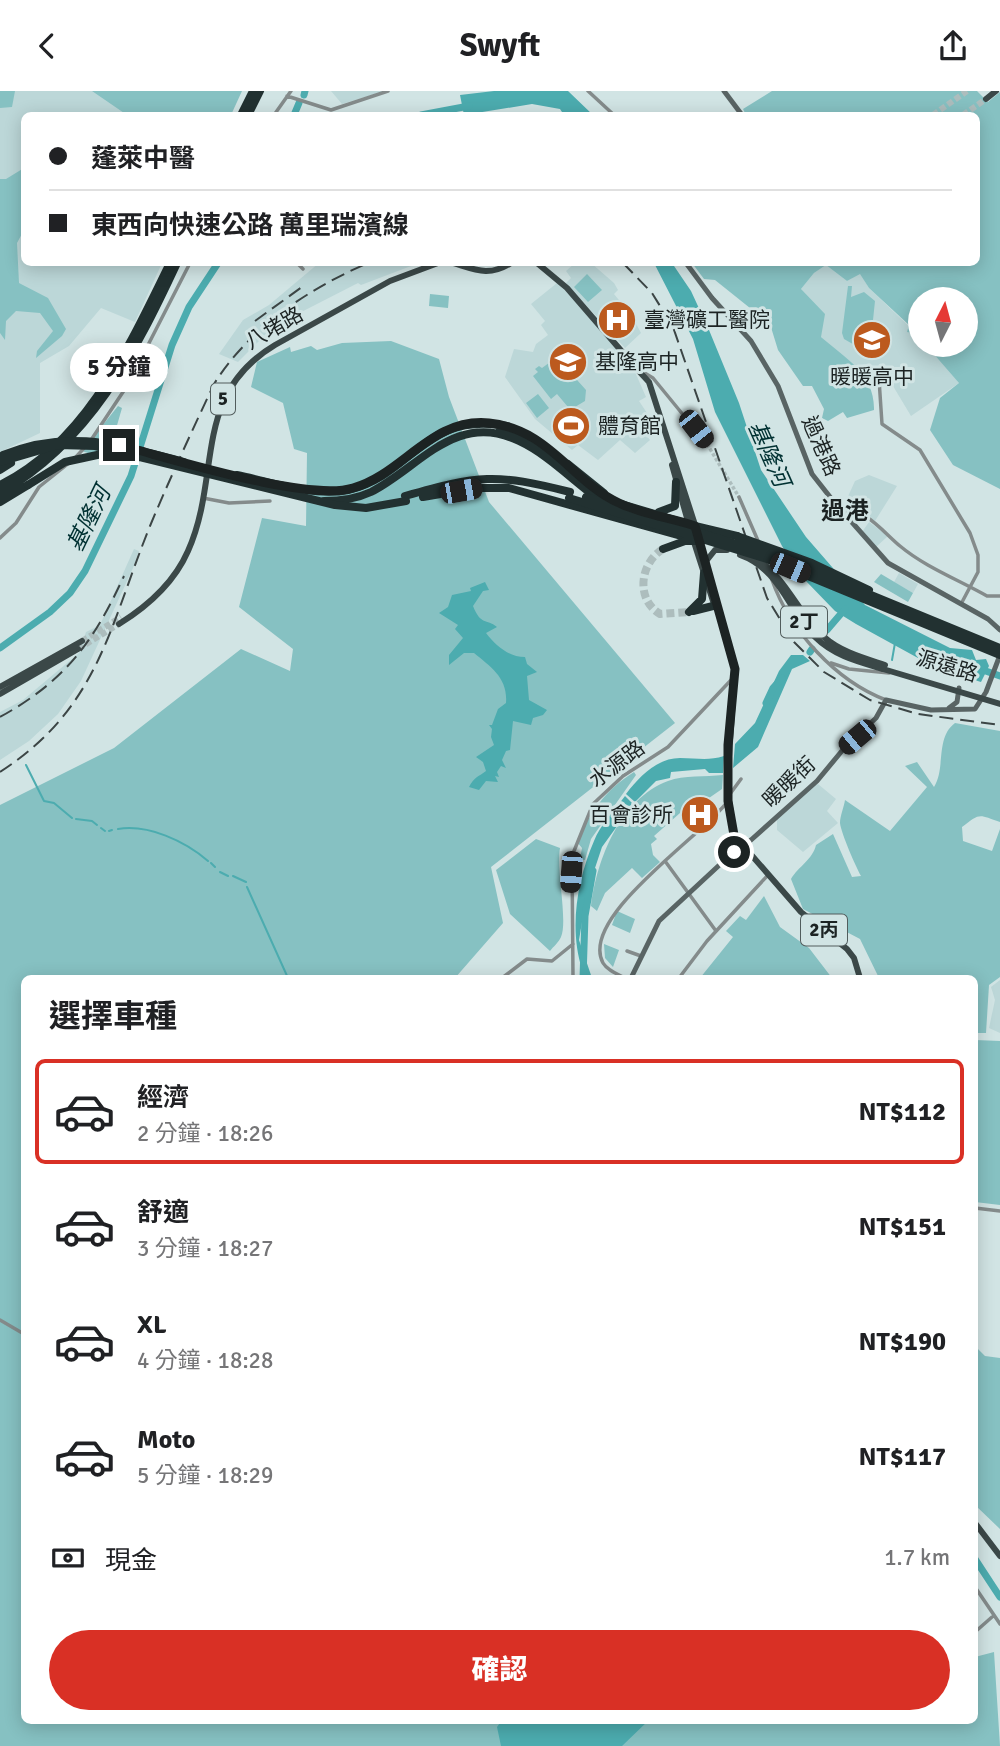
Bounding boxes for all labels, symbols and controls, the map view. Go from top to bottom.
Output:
text: Swyft [460,26,540,65]
icon: back [28,27,66,65]
icon: share [934,27,972,65]
text: 蓬萊中醫 [91,143,195,175]
text: 東西向快速公路 萬里瑞濱線 [91,210,409,242]
north arrow [908,287,978,357]
map controls [908,287,978,357]
hospital icon: 臺灣礦工醫院 [596,299,638,341]
street label: 八堵路 [240,301,308,355]
place label: 臺灣礦工醫院 [644,307,770,333]
school or university icon: 暖暖高中 [851,319,893,361]
school or university icon: 基隆高中 [547,341,589,383]
callout: 5 分鐘 [70,343,168,393]
place label: 基隆高中 [595,349,679,375]
text: 5 分鐘 [87,353,151,382]
place label: 暖暖高中 [830,364,914,390]
road number: 5 [211,383,235,415]
sports icon: 體育館 [550,405,592,447]
car [675,406,718,452]
street label: 過港路 [796,412,846,480]
place label: 體育館 [598,413,661,439]
water label: 基隆河 [742,417,798,495]
route end [103,429,135,461]
car [439,477,484,505]
water label: 基隆河 [61,478,119,556]
district label: 過港 [821,496,869,526]
car [767,550,814,586]
road number: 2丁 [781,607,827,637]
street label: 源遠路 [913,644,981,688]
car [835,715,880,759]
street label: 水源路 [584,735,650,793]
street label: 暖暖街 [757,751,821,813]
hospital icon: 百會診所 [679,794,721,836]
place label: 百會診所 [589,802,673,828]
route start [718,836,750,868]
car [560,850,583,894]
road number: 2丙 [801,915,847,945]
text: 選擇車種 [49,997,177,1036]
icon: car [53,1080,116,1143]
text: 經濟 [137,1082,189,1114]
text: NT$112 [859,1096,946,1128]
text: 2 分鐘 · 18:26 [137,1119,273,1148]
icon: car [53,1195,116,1258]
text: 舒適 [137,1197,189,1229]
text: NT$151 [859,1211,946,1243]
text: 3 分鐘 · 18:27 [137,1234,273,1263]
text: XL [137,1309,167,1341]
icon: car [53,1310,116,1373]
text: NT$190 [859,1326,946,1358]
text: 4 分鐘 · 18:28 [137,1346,273,1375]
text: Moto [137,1424,195,1456]
icon: car [53,1425,116,1488]
text: NT$117 [859,1441,946,1473]
text: 5 分鐘 · 18:29 [137,1461,273,1490]
icon: cash [49,1539,87,1577]
text: 1.7 km [884,1543,950,1572]
text: 現金 [105,1545,157,1577]
button: 確認 [49,1630,950,1710]

